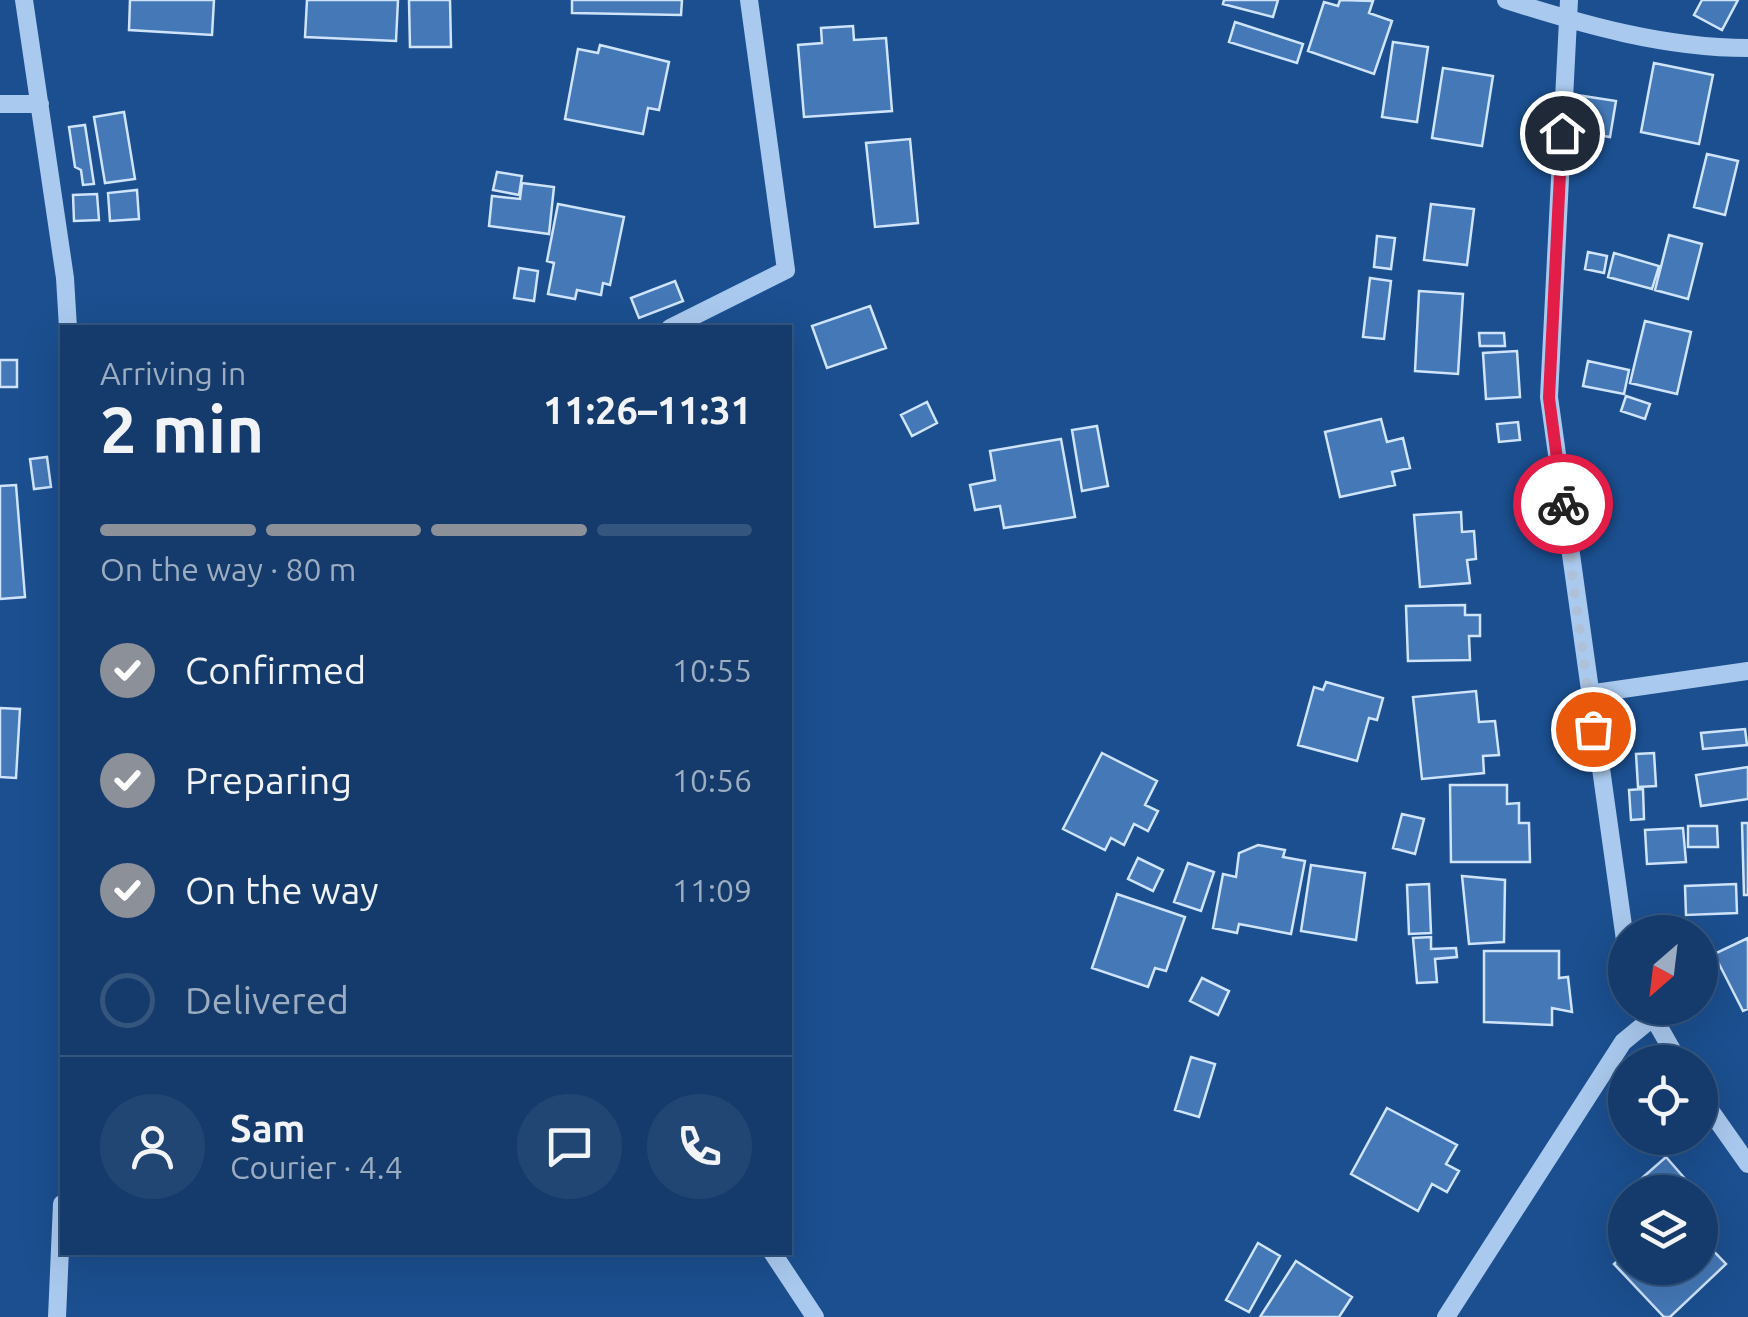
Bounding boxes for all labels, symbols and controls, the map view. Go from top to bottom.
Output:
pin [1520,91,1605,176]
icon: home [1535,106,1590,161]
text: Arriving in [100,355,246,391]
text: 11:26–11:31 [543,389,752,431]
text: 2 min [100,392,264,465]
courier [1513,454,1613,554]
icon: bike [1536,477,1591,532]
text: On the way · 80 m [100,551,356,587]
icon: check [100,643,155,698]
text: Confirmed [185,649,366,691]
text: 10:55 [672,652,752,688]
pin [1551,687,1636,772]
icon: bag [1566,702,1621,757]
icon: check [100,753,155,808]
text: Preparing [185,759,352,801]
text: 10:56 [672,762,752,798]
icon: check [100,863,155,918]
text: On the way [185,869,378,911]
text: 11:09 [672,872,752,908]
north arrow [1608,915,1718,1025]
map controls [1608,915,1718,1285]
text: Delivered [185,979,349,1021]
button: locate [1608,1045,1718,1155]
button: person [100,1094,205,1199]
button: chat [517,1094,622,1199]
button: phone [647,1094,752,1199]
text: Sam [230,1107,305,1149]
text: Courier · 4.4 [230,1149,403,1185]
button: layers [1608,1175,1718,1285]

